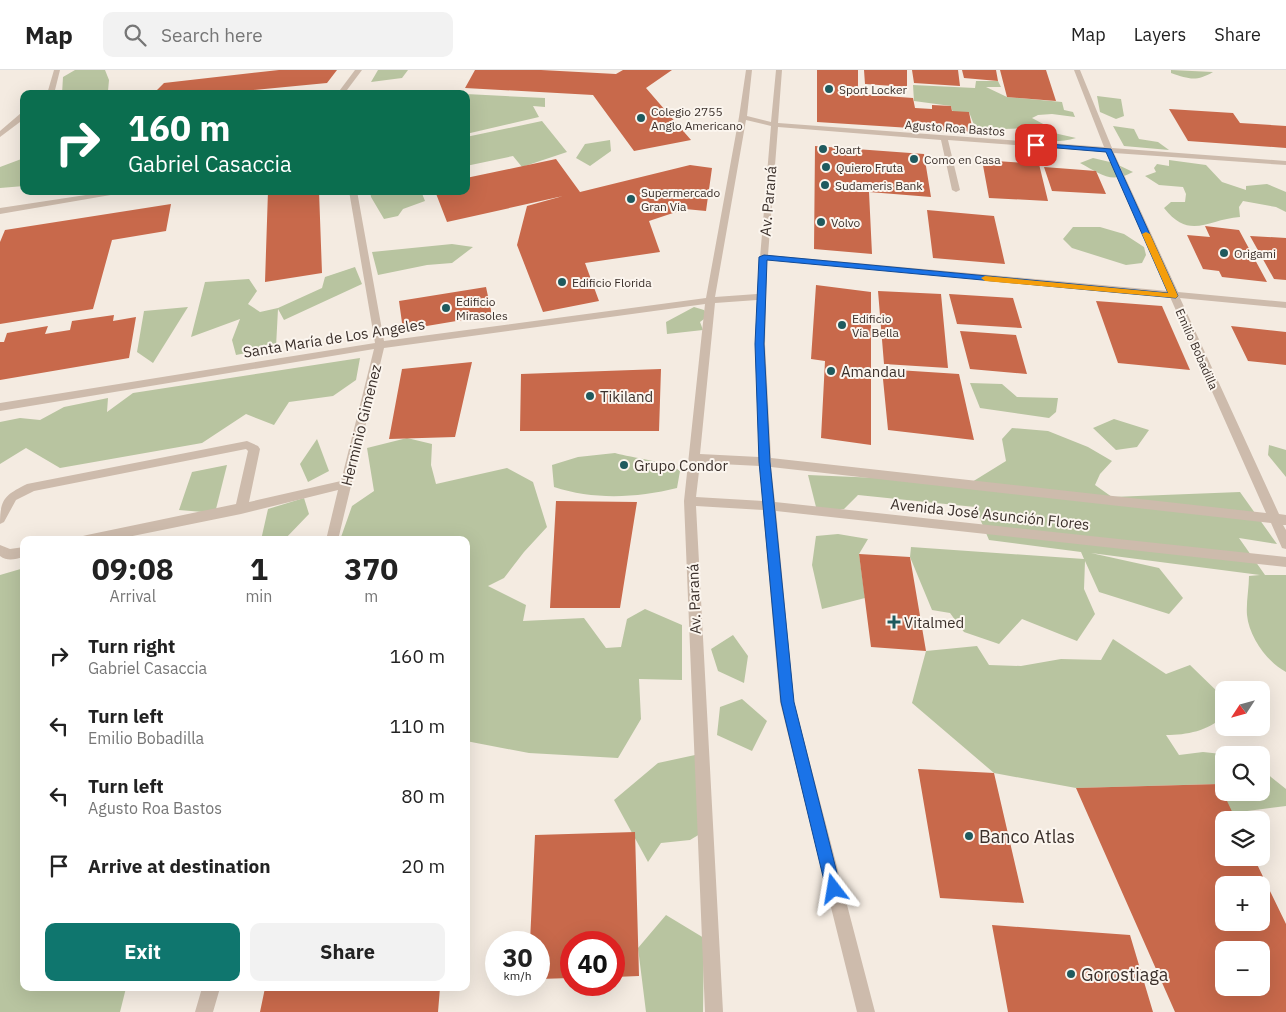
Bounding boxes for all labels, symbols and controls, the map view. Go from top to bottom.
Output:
search box [103,12,453,57]
text: Map [25,19,73,51]
icon: search [121,21,149,49]
text: Search here [161,23,263,47]
text: Map [1071,23,1106,46]
text: Layers [1134,23,1186,46]
text: Share [1214,23,1261,46]
place label: Sport Locker [839,82,908,97]
marker: Sport Locker [823,83,835,95]
place label: Colegio 2755 Anglo Americano [651,104,743,133]
text: 160 m [128,105,231,151]
icon: right [45,110,110,175]
marker: Colegio 2755 Anglo Americano [635,112,647,124]
street label: Agusto Roa Bastos [904,117,1006,139]
pin [1015,124,1057,166]
icon: arrive [1022,131,1050,159]
place label: Joart [833,142,861,157]
marker: Joart [817,143,829,155]
text: Gabriel Casaccia [128,149,292,178]
place label: Como en Casa [924,152,1001,167]
marker: Como en Casa [908,153,920,165]
place label: Quiero Fruta [836,160,904,175]
marker: Quiero Fruta [820,161,832,173]
street label: Av. Paraná [755,165,781,237]
place label: Sudameris Bank [835,178,923,193]
marker: Sudameris Bank [819,179,831,191]
place label: Supermercado Gran Via [641,185,721,214]
marker: Supermercado Gran Via [625,193,637,205]
place label: Volvo [831,215,861,230]
marker: Volvo [815,216,827,228]
place label: Origami [1234,246,1276,261]
marker: Origami [1218,247,1230,259]
place label: Edificio Florida [572,275,652,290]
marker: Edificio Florida [556,276,568,288]
place label: Edificio Mirasoles [456,294,508,323]
marker: Edificio Mirasoles [440,302,452,314]
street label: Emilio Bobadilla [1172,306,1222,392]
place label: Edificio Via Bella [852,311,899,340]
street label: Santa María de Los Angeles [242,314,426,362]
marker: Edificio Via Bella [836,319,848,331]
street label: Herminio Gimenez [337,362,385,488]
place label: Amandau [841,362,905,381]
marker: Amandau [825,365,837,377]
place label: Tikiland [600,387,653,406]
marker: Tikiland [584,390,596,402]
place label: Grupo Condor [634,456,728,475]
marker: Grupo Condor [618,459,630,471]
street label: Avenida José Asunción Flores [890,494,1090,534]
text: 09:08 [92,549,174,588]
text: 1 [250,549,268,588]
text: 370 [344,549,398,588]
street label: Av. Paraná [683,563,705,635]
text: Arrival [109,586,156,606]
text: min [245,586,272,606]
text: m [364,586,378,606]
place label: Vitalmed [904,613,964,632]
marker: Vitalmed [888,616,900,628]
text: Turn right [88,634,175,658]
icon: right [45,642,73,670]
text: 160 m [390,644,445,668]
text: Gabriel Casaccia [88,658,207,678]
north arrow [1215,681,1270,736]
map controls [1215,681,1270,996]
text: Turn left [88,704,164,728]
icon: left [45,712,73,740]
text: 110 m [390,714,445,738]
text: Emilio Bobadilla [88,728,204,748]
button: search [1215,746,1270,801]
text: Turn left [88,774,164,798]
icon: left [45,782,73,810]
text: 80 m [401,784,445,808]
text: Agusto Roa Bastos [88,798,222,818]
button: layers [1215,811,1270,866]
place label: Banco Atlas [979,825,1075,848]
marker: Banco Atlas [963,830,975,842]
icon: arrive [45,852,73,880]
text: Arrive at destination [88,854,271,878]
text: 20 m [401,854,445,878]
position arrow [807,862,859,914]
button: + [1215,876,1270,931]
button: Exit [45,923,240,981]
button: Share [250,923,445,981]
speed limit sign: 40 [560,931,625,996]
text: 30 [502,941,533,974]
button: − [1215,941,1270,996]
place label: Gorostiaga [1081,963,1169,986]
text: km/h [503,968,532,983]
marker: Gorostiaga [1065,968,1077,980]

